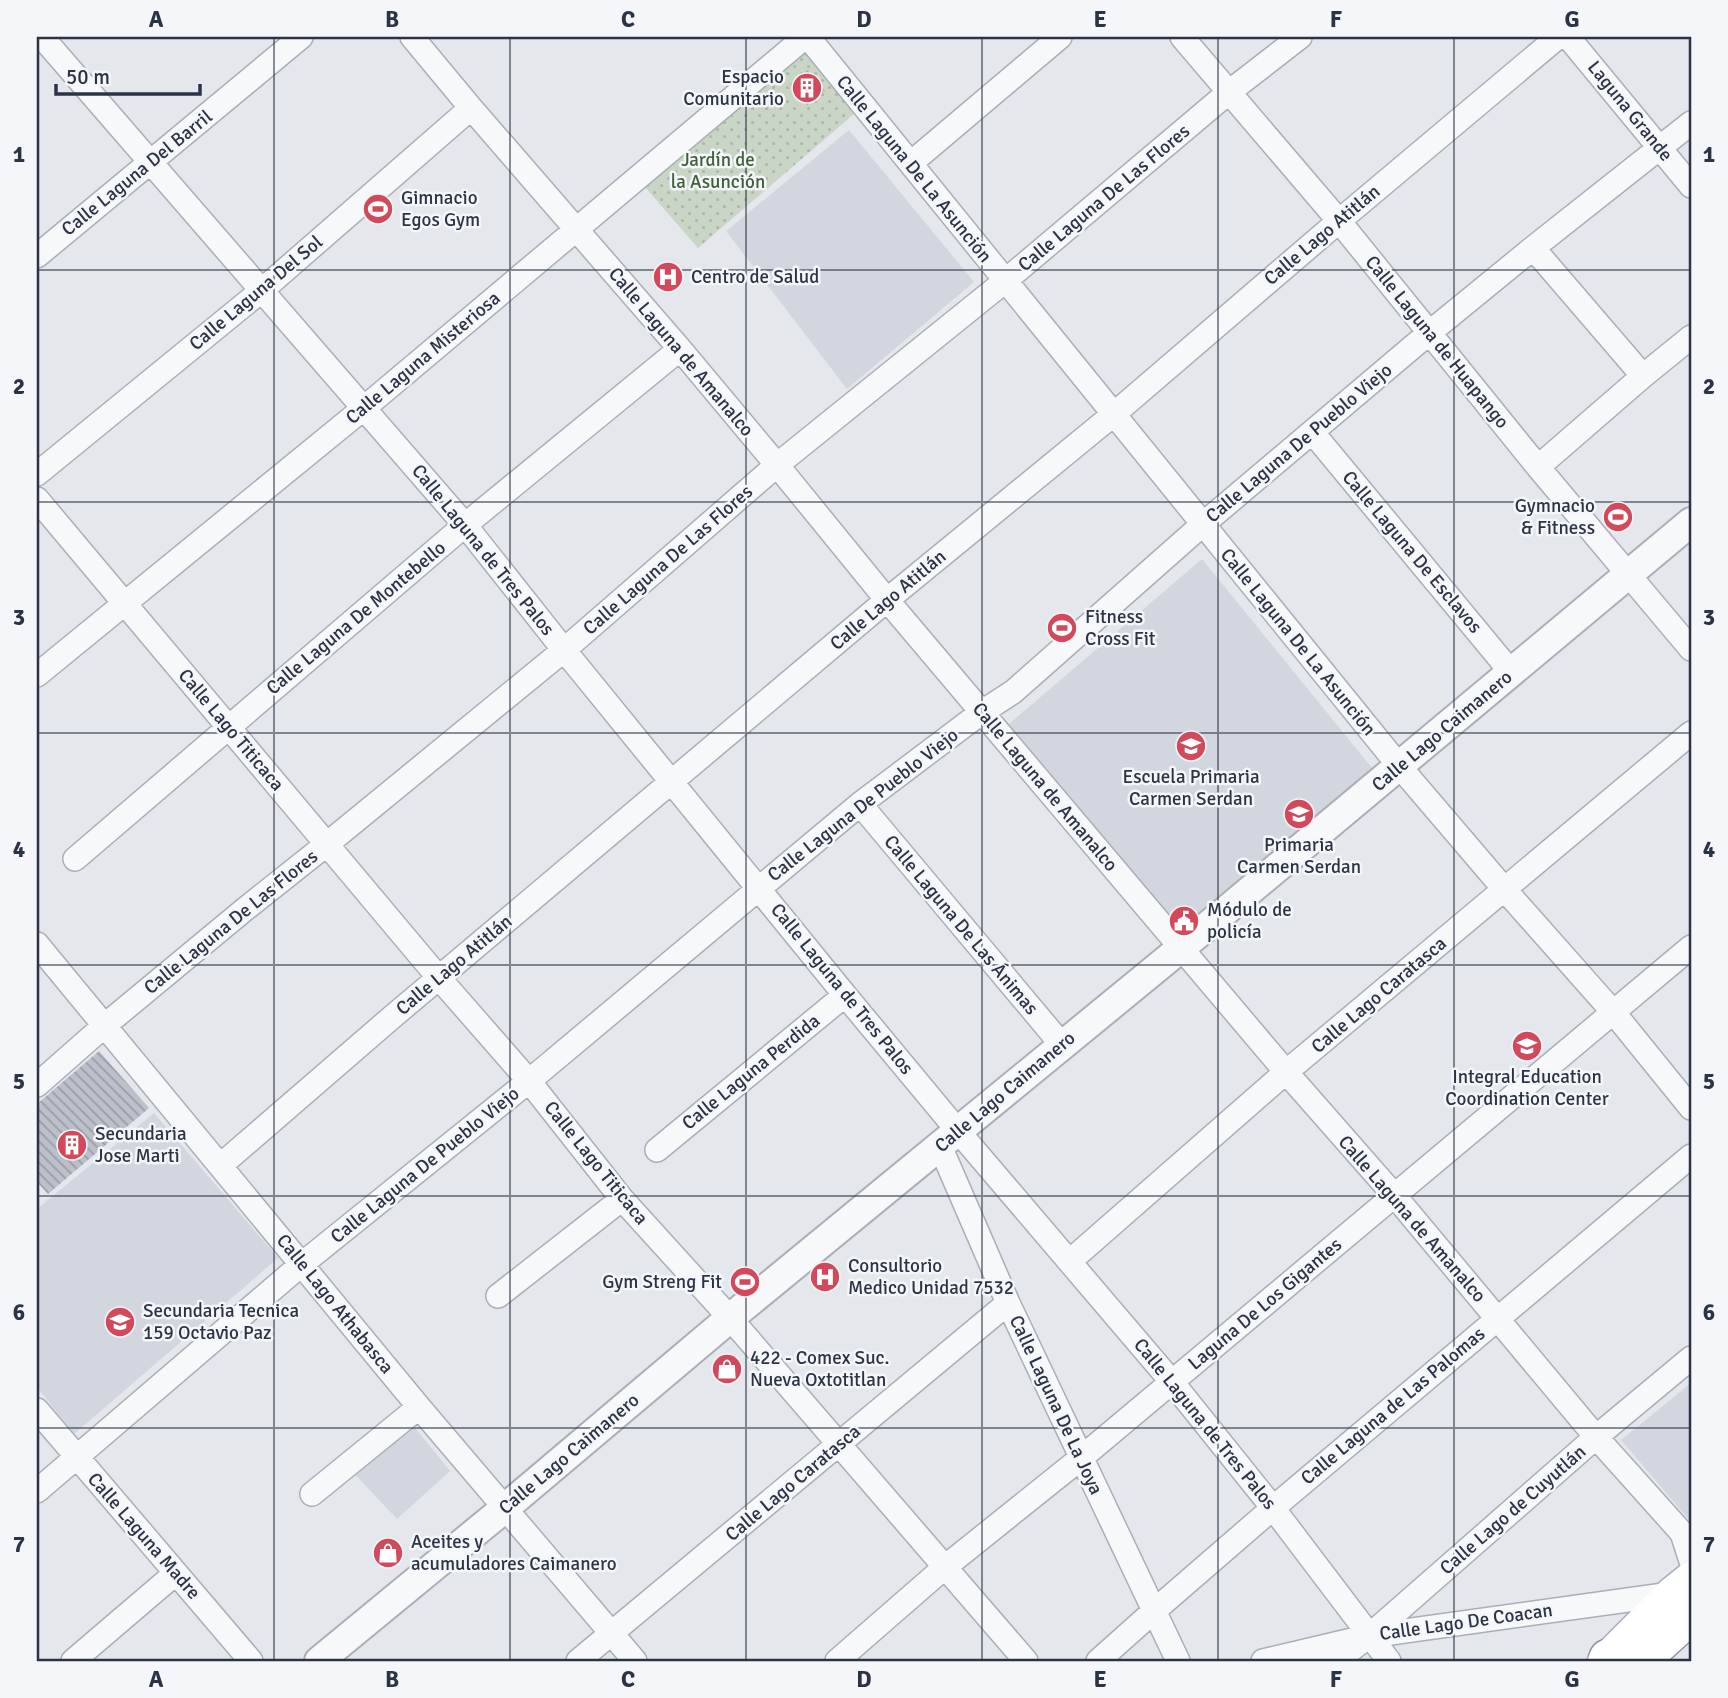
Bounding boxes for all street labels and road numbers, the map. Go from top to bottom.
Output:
street label: Laguna Grande [1582,56,1678,166]
street label: Calle Laguna De La Asunción [831,70,997,268]
street label: Calle Laguna Del Barril [57,105,217,241]
street label: Calle Laguna De Las Flores [1013,119,1195,277]
street label: Calle Lago Atitlán [1259,179,1385,291]
street label: Calle Laguna Del Sol [184,230,328,356]
street label: Calle Laguna de Huapango [1360,251,1514,434]
street label: Calle Laguna de Amanalco [603,262,759,442]
street label: Calle Laguna Misteriosa [341,286,505,430]
street label: Calle Laguna De Pueblo Viejo [1201,358,1397,528]
street label: Calle Laguna de Tres Palos [406,459,560,641]
street label: Calle Laguna De Esclavos [1337,466,1487,638]
street label: Calle Laguna De Las Flores [578,480,758,640]
street label: Calle Laguna De Montebello [261,536,451,700]
street label: Calle Laguna De La Asunción [1215,543,1381,741]
street label: Calle Lago Atitlán [825,544,951,656]
street label: Calle Lago Titicaca [173,664,289,796]
street label: Calle Lago Caimanero [1367,665,1517,797]
street label: Calle Laguna de Amanalco [967,697,1123,877]
street label: Calle Laguna De Pueblo Viejo [763,723,963,887]
street label: Calle Laguna De Las Ánimas [879,830,1043,1020]
street label: Calle Laguna De Las Flores [139,844,323,1000]
street label: Calle Laguna de Tres Palos [765,898,919,1080]
street label: Calle Lago Atitlán [391,909,517,1021]
street label: Calle Lago Caratasca [1306,931,1452,1059]
street label: Calle Laguna Perdida [677,1009,825,1135]
street label: Calle Lago Caimanero [930,1026,1080,1158]
street label: Calle Laguna De Pueblo Viejo [326,1081,524,1249]
street label: Calle Lago Titicaca [539,1096,653,1230]
street label: Calle Laguna de Amanalco [1333,1131,1491,1308]
street label: Calle Lago Athabasca [271,1229,399,1379]
street label: Laguna De Los Gigantes [1183,1233,1347,1375]
street label: Calle Laguna De La Joya [1004,1311,1108,1499]
street label: Calle Laguna de Las Palomas [1296,1322,1490,1490]
street label: Calle Laguna de Tres Palos [1128,1333,1282,1515]
street label: Calle Lago Caimanero [494,1388,644,1520]
street label: Calle Lago Caratasca [720,1419,866,1547]
street label: Calle Lago de Cuyutlán [1435,1440,1591,1580]
street label: Calle Laguna Madre [82,1468,206,1604]
street label: Calle Lago De Coacan [1378,1598,1554,1646]

